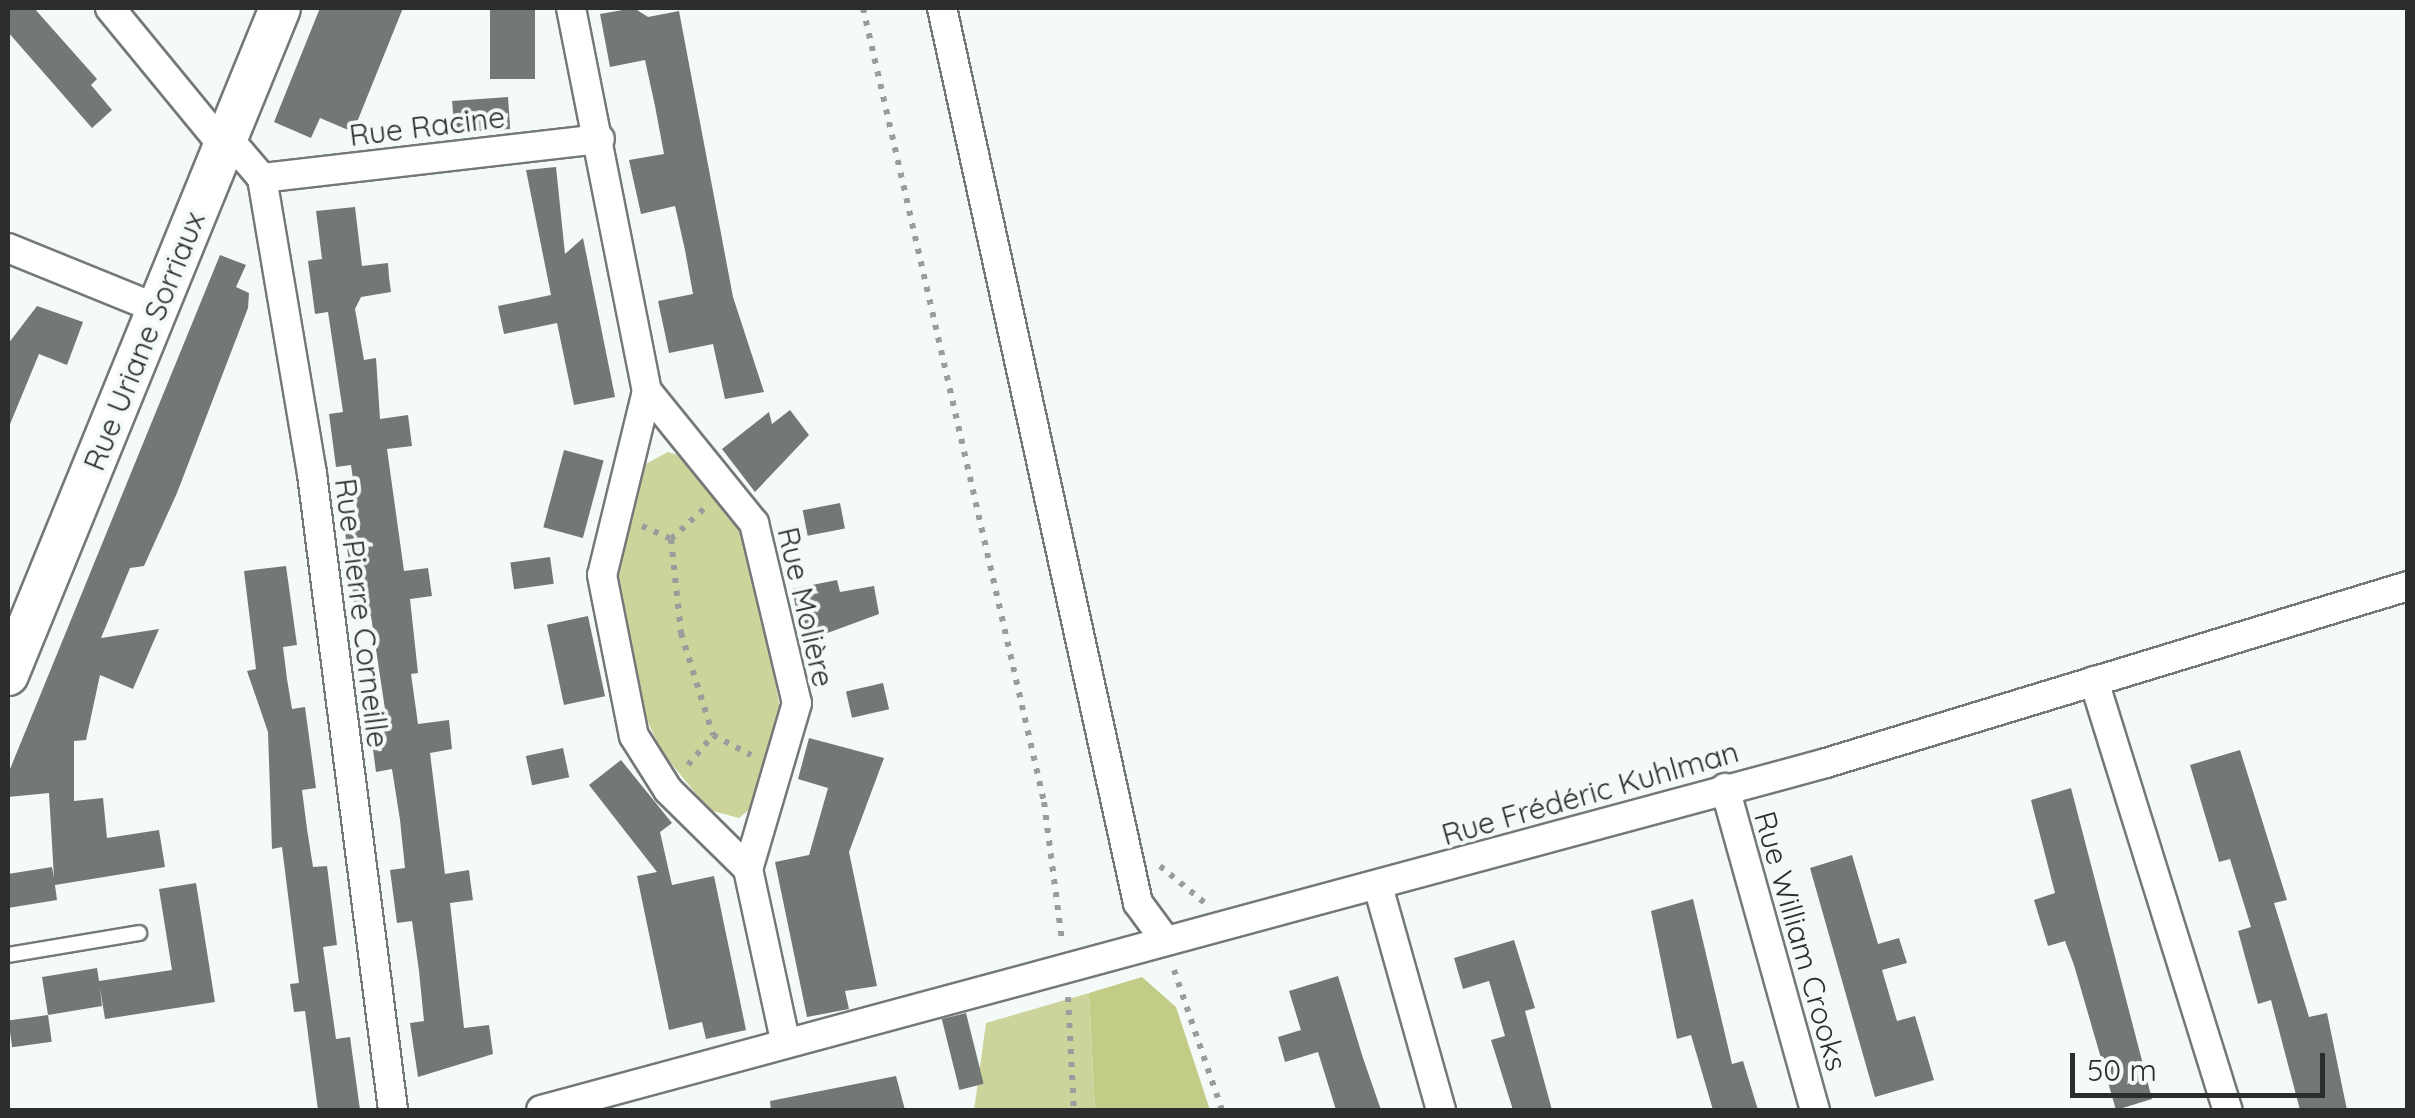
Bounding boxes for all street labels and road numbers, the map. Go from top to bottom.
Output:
street label: Rue Racine [347,99,507,153]
street label: Rue Uriane Sorriaux [76,206,212,476]
street label: Rue Pierre Corneille [328,476,396,750]
street label: Rue Molière [770,524,842,690]
street label: Rue Frédéric Kuhlman [1437,733,1743,853]
street label: Rue William Crooks [1747,807,1855,1075]

